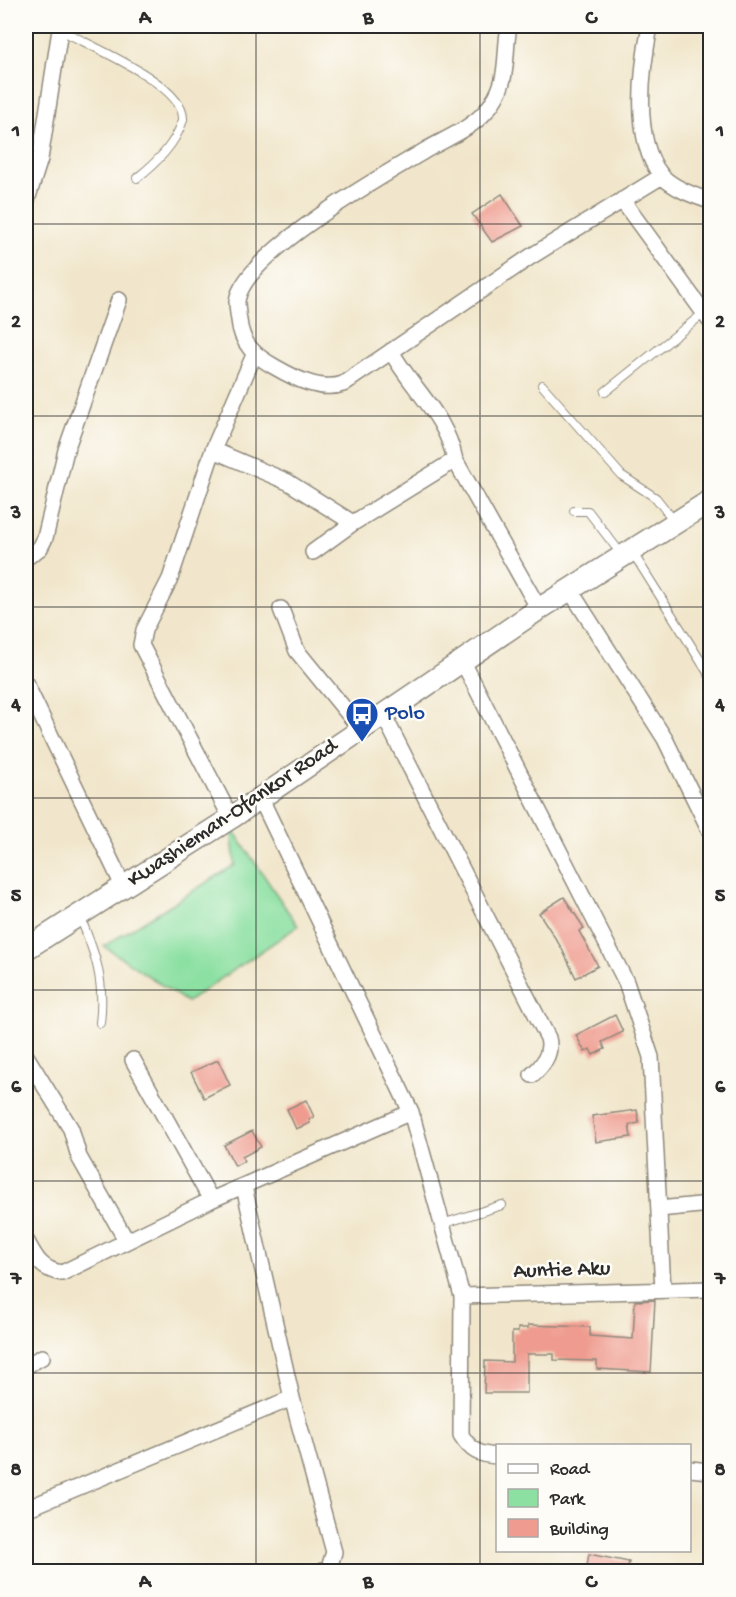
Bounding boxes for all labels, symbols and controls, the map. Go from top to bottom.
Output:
text: A [138,8,153,31]
text: B [362,8,374,31]
text: C [585,8,599,31]
text: 1 [11,121,20,144]
text: 1 [715,121,724,144]
text: 2 [11,312,21,335]
text: 2 [715,312,725,335]
text: 3 [10,503,21,526]
text: 3 [714,503,725,526]
text: 4 [10,695,21,718]
text: 4 [714,695,725,718]
bus stop icon: Polo [344,696,380,743]
place label: Polo [384,701,425,727]
street label: Kwashieman-Ofankor Road [123,733,345,894]
text: 5 [11,886,22,909]
text: 5 [715,886,726,909]
text: 6 [11,1077,22,1100]
text: 6 [715,1077,726,1100]
street label: Auntie Aku [513,1256,611,1286]
text: 7 [10,1269,23,1292]
text: 7 [714,1269,727,1292]
legend [496,1444,691,1552]
text: 8 [11,1460,22,1483]
text: Road [550,1460,591,1481]
text: 8 [715,1460,726,1483]
text: Park [549,1490,586,1511]
text: Building [549,1520,609,1541]
text: A [138,1572,153,1595]
text: B [362,1572,374,1595]
text: C [585,1572,599,1595]

